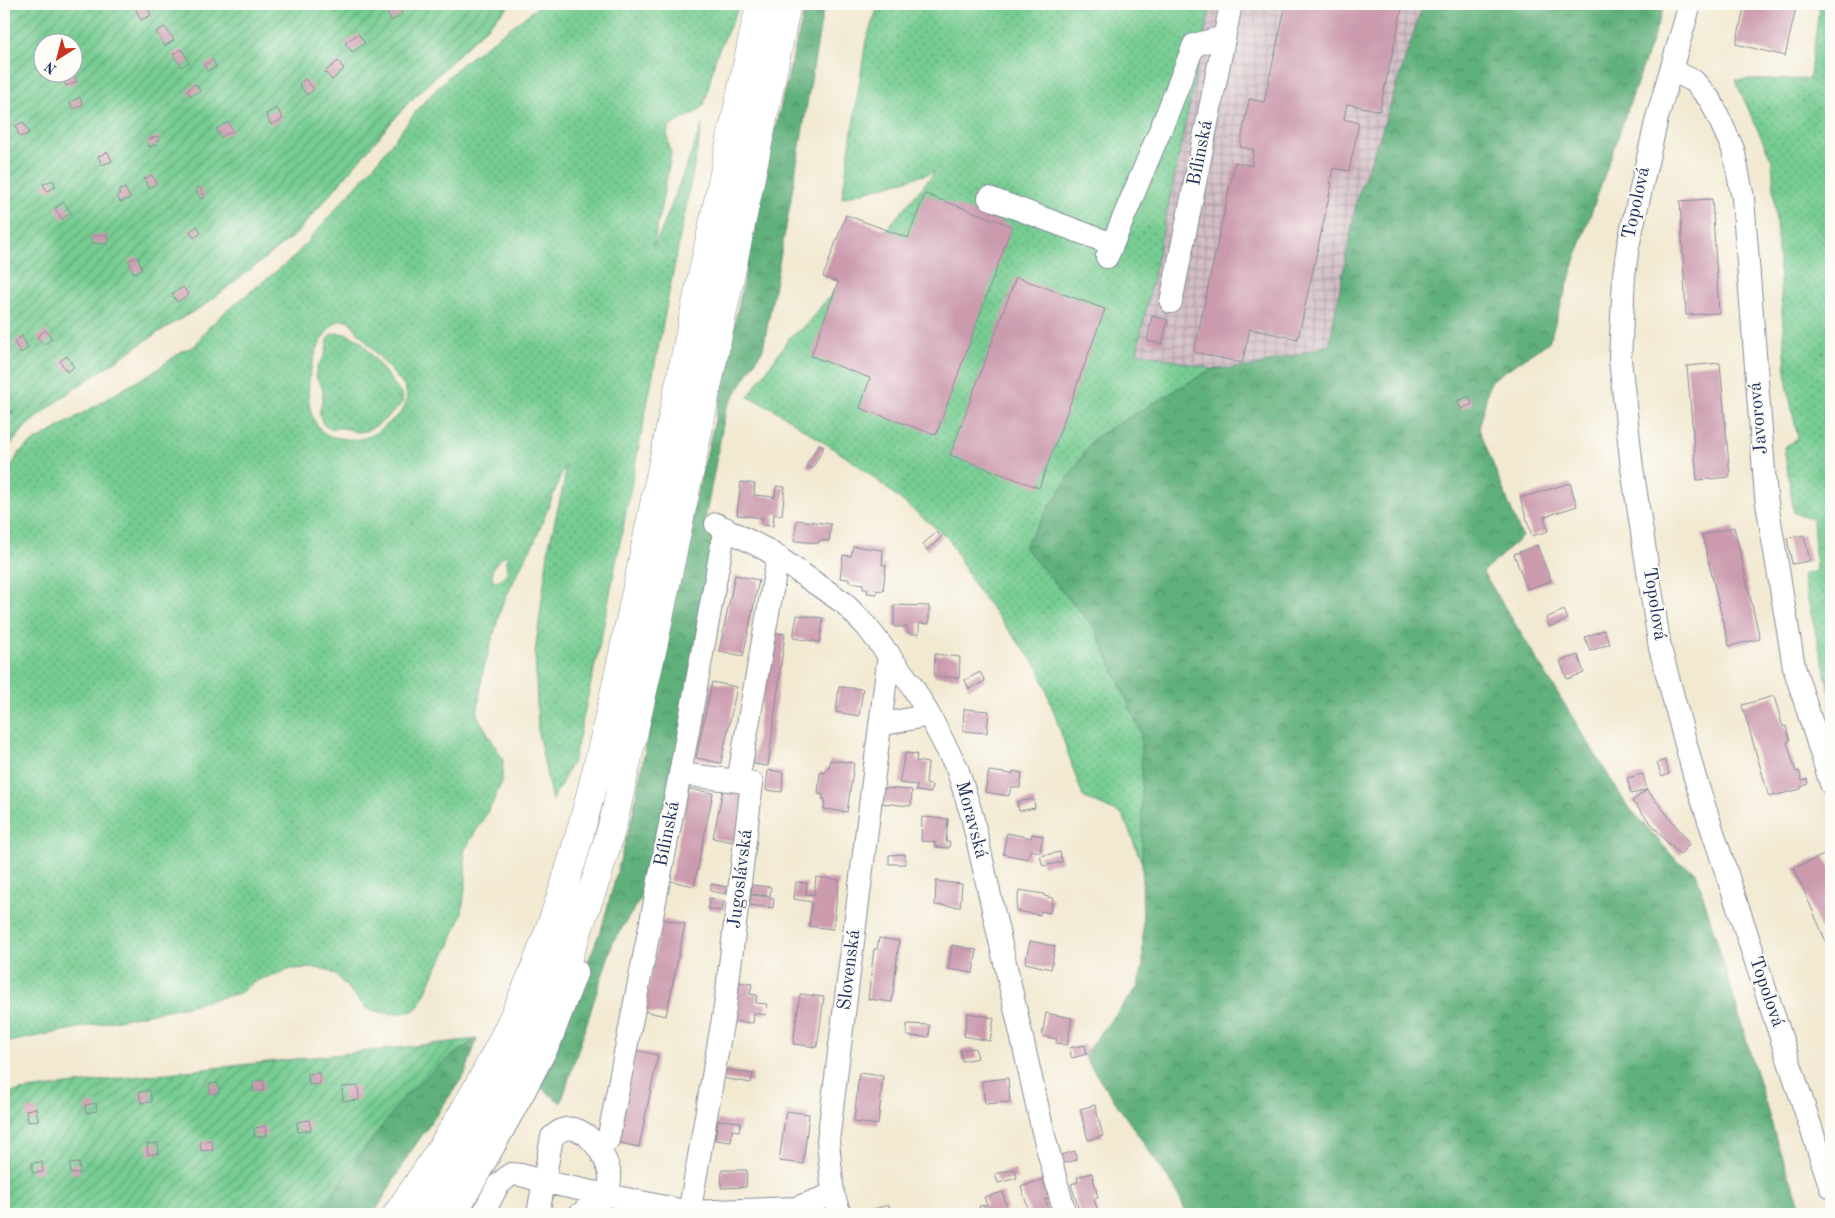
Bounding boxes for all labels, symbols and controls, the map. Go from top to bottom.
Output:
north arrow [32,32,82,82]
text: N [42,59,59,77]
street label: Bílinská [1185,118,1217,187]
street label: Topolová [1620,164,1654,241]
street label: Javorová [1746,380,1772,455]
street label: Topolová [1639,566,1669,642]
street label: Moravská [952,779,991,861]
street label: Bílinská [652,799,684,868]
street label: Jugoslávská [725,828,757,930]
street label: Slovenská [836,928,864,1011]
street label: Topolová [1745,954,1787,1030]

